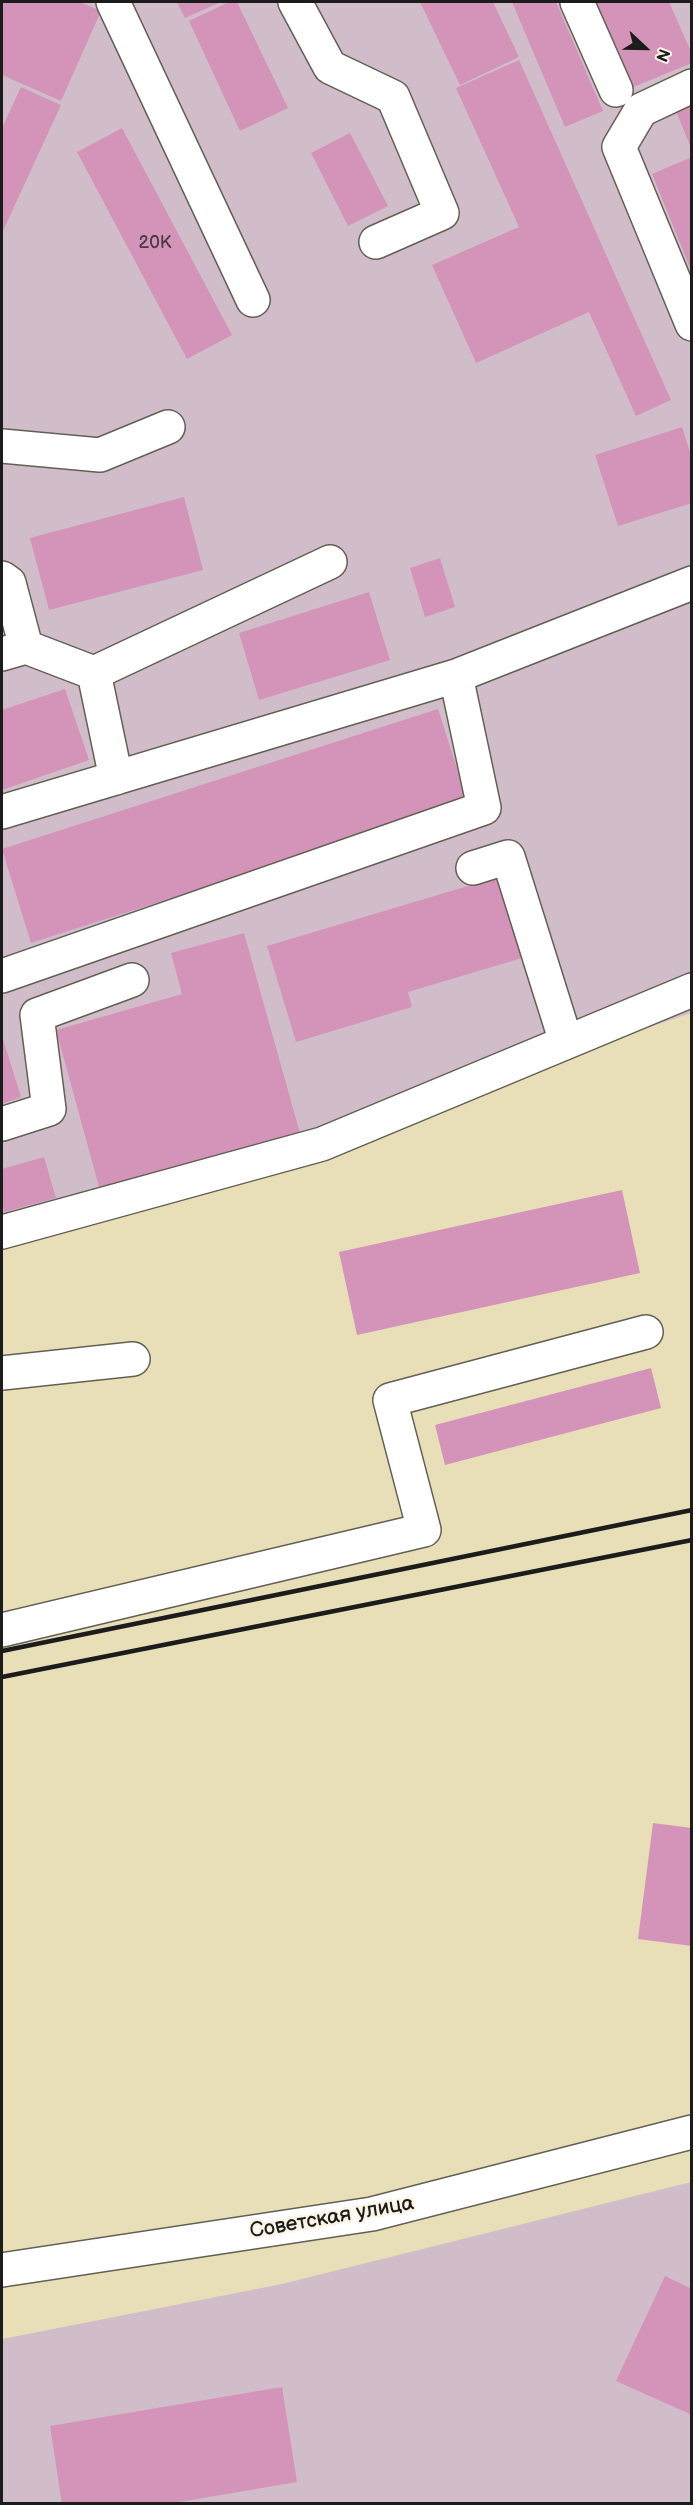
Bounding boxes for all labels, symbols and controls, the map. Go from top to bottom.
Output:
north arrow [615,18,675,78]
text: N [651,46,673,64]
house number: 20К [139,232,171,254]
street label: Советская улица [248,2191,416,2245]

